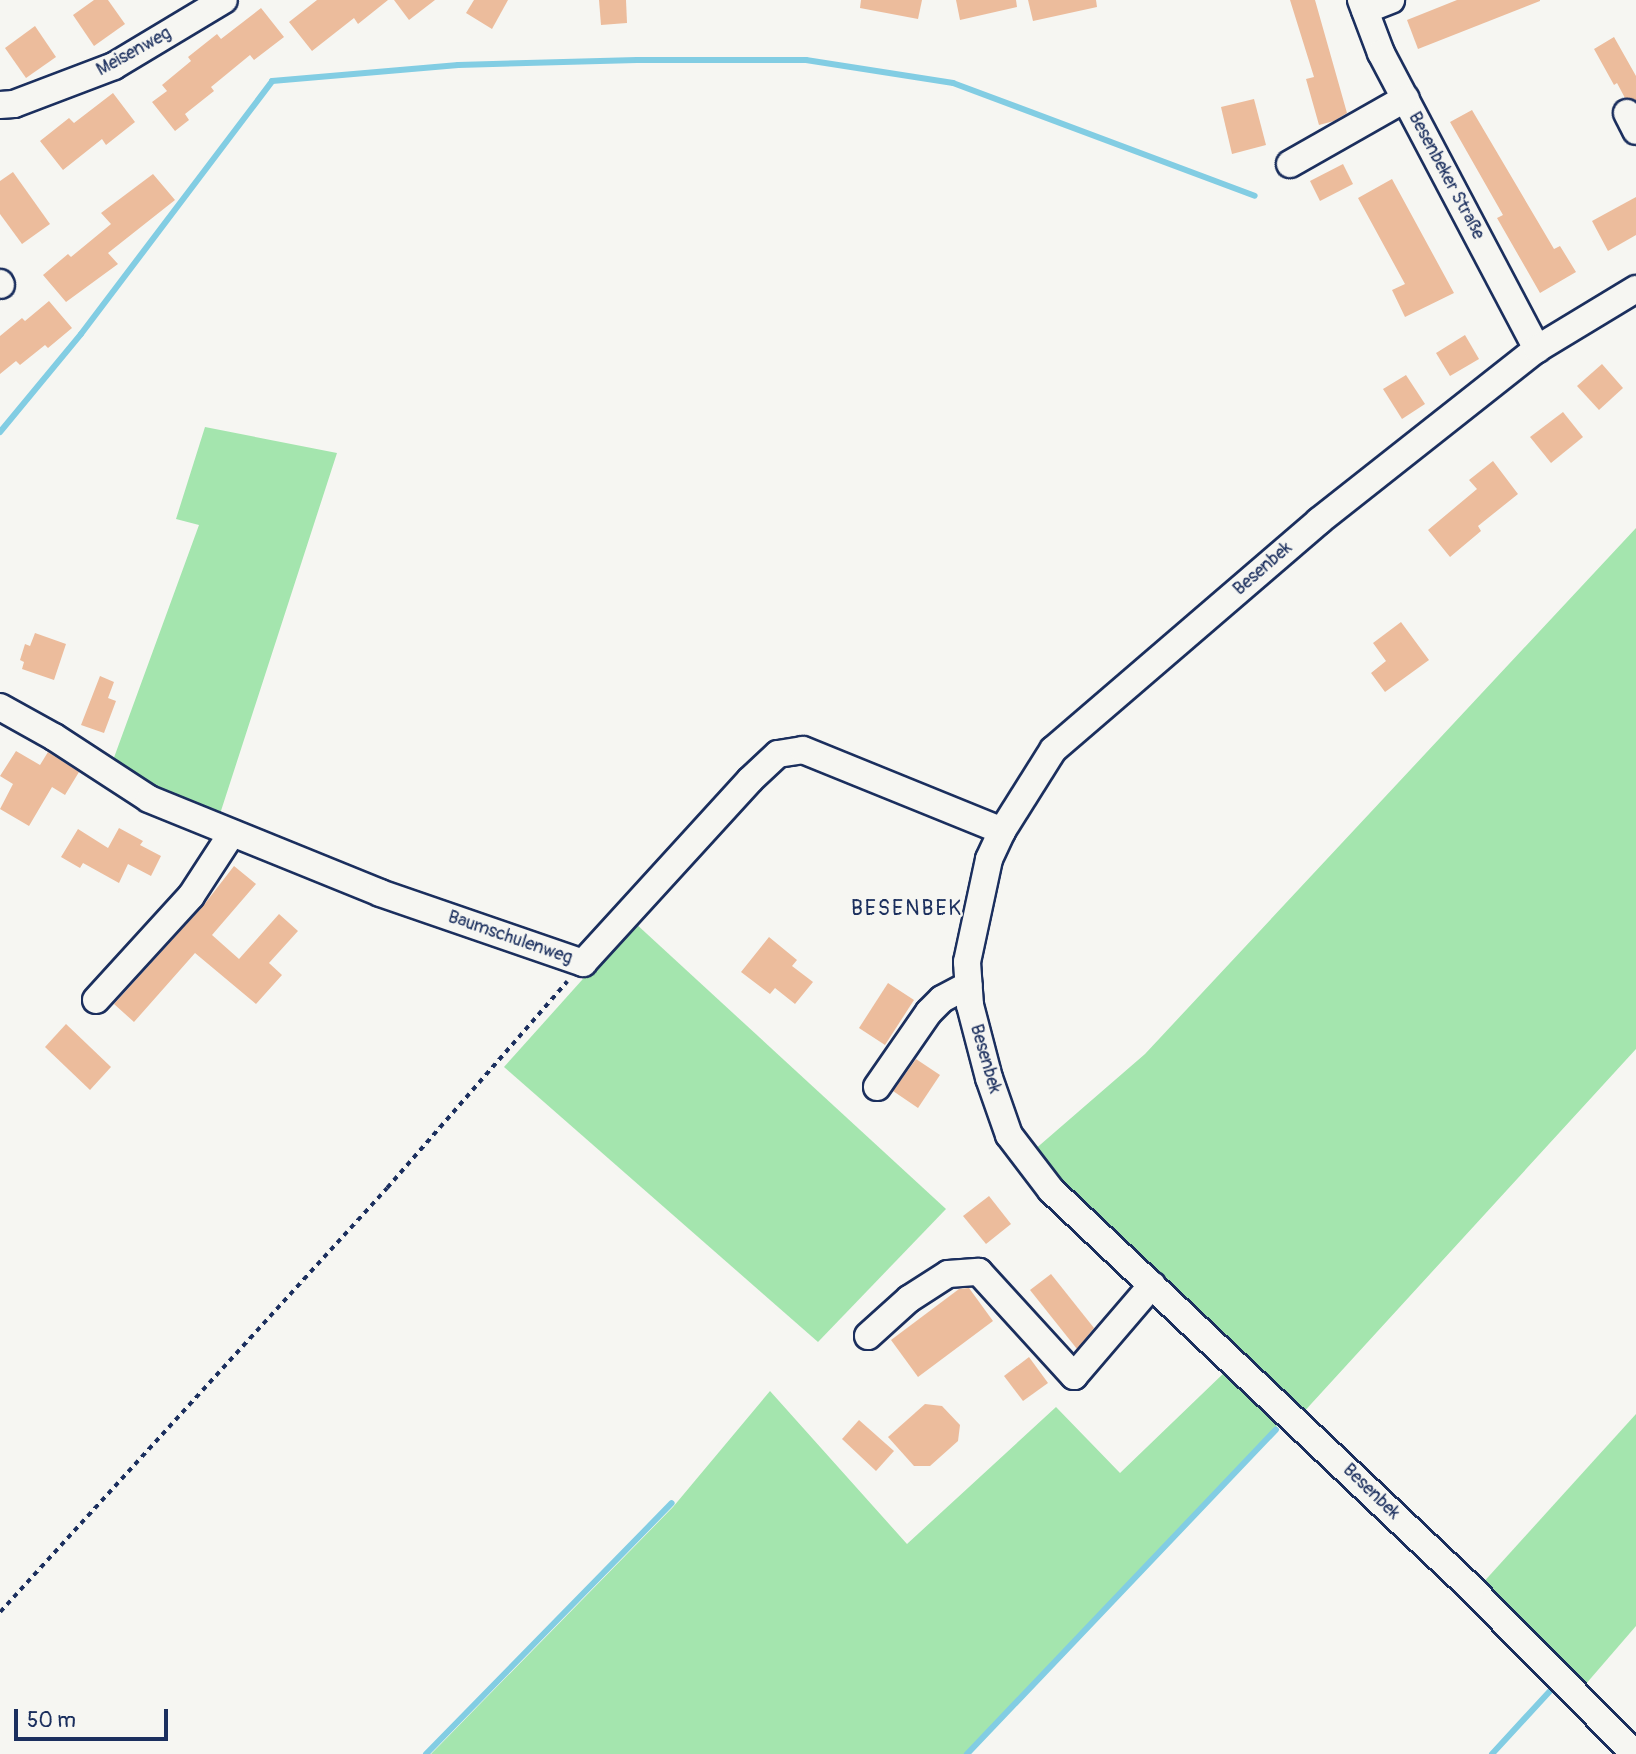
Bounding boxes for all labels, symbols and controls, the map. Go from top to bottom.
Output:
street label: Meisenweg [93,23,175,81]
street label: Besenbeker Straße [1403,108,1489,244]
street label: Besenbek [1229,538,1297,600]
district label: BESENBEK [852,896,962,922]
street label: Baumschulenweg [445,907,575,969]
street label: Besenbek [965,1022,1005,1096]
street label: Besenbek [1338,1460,1404,1524]
scale bar [18,1694,172,1738]
text: 50 m [27,1707,76,1734]

